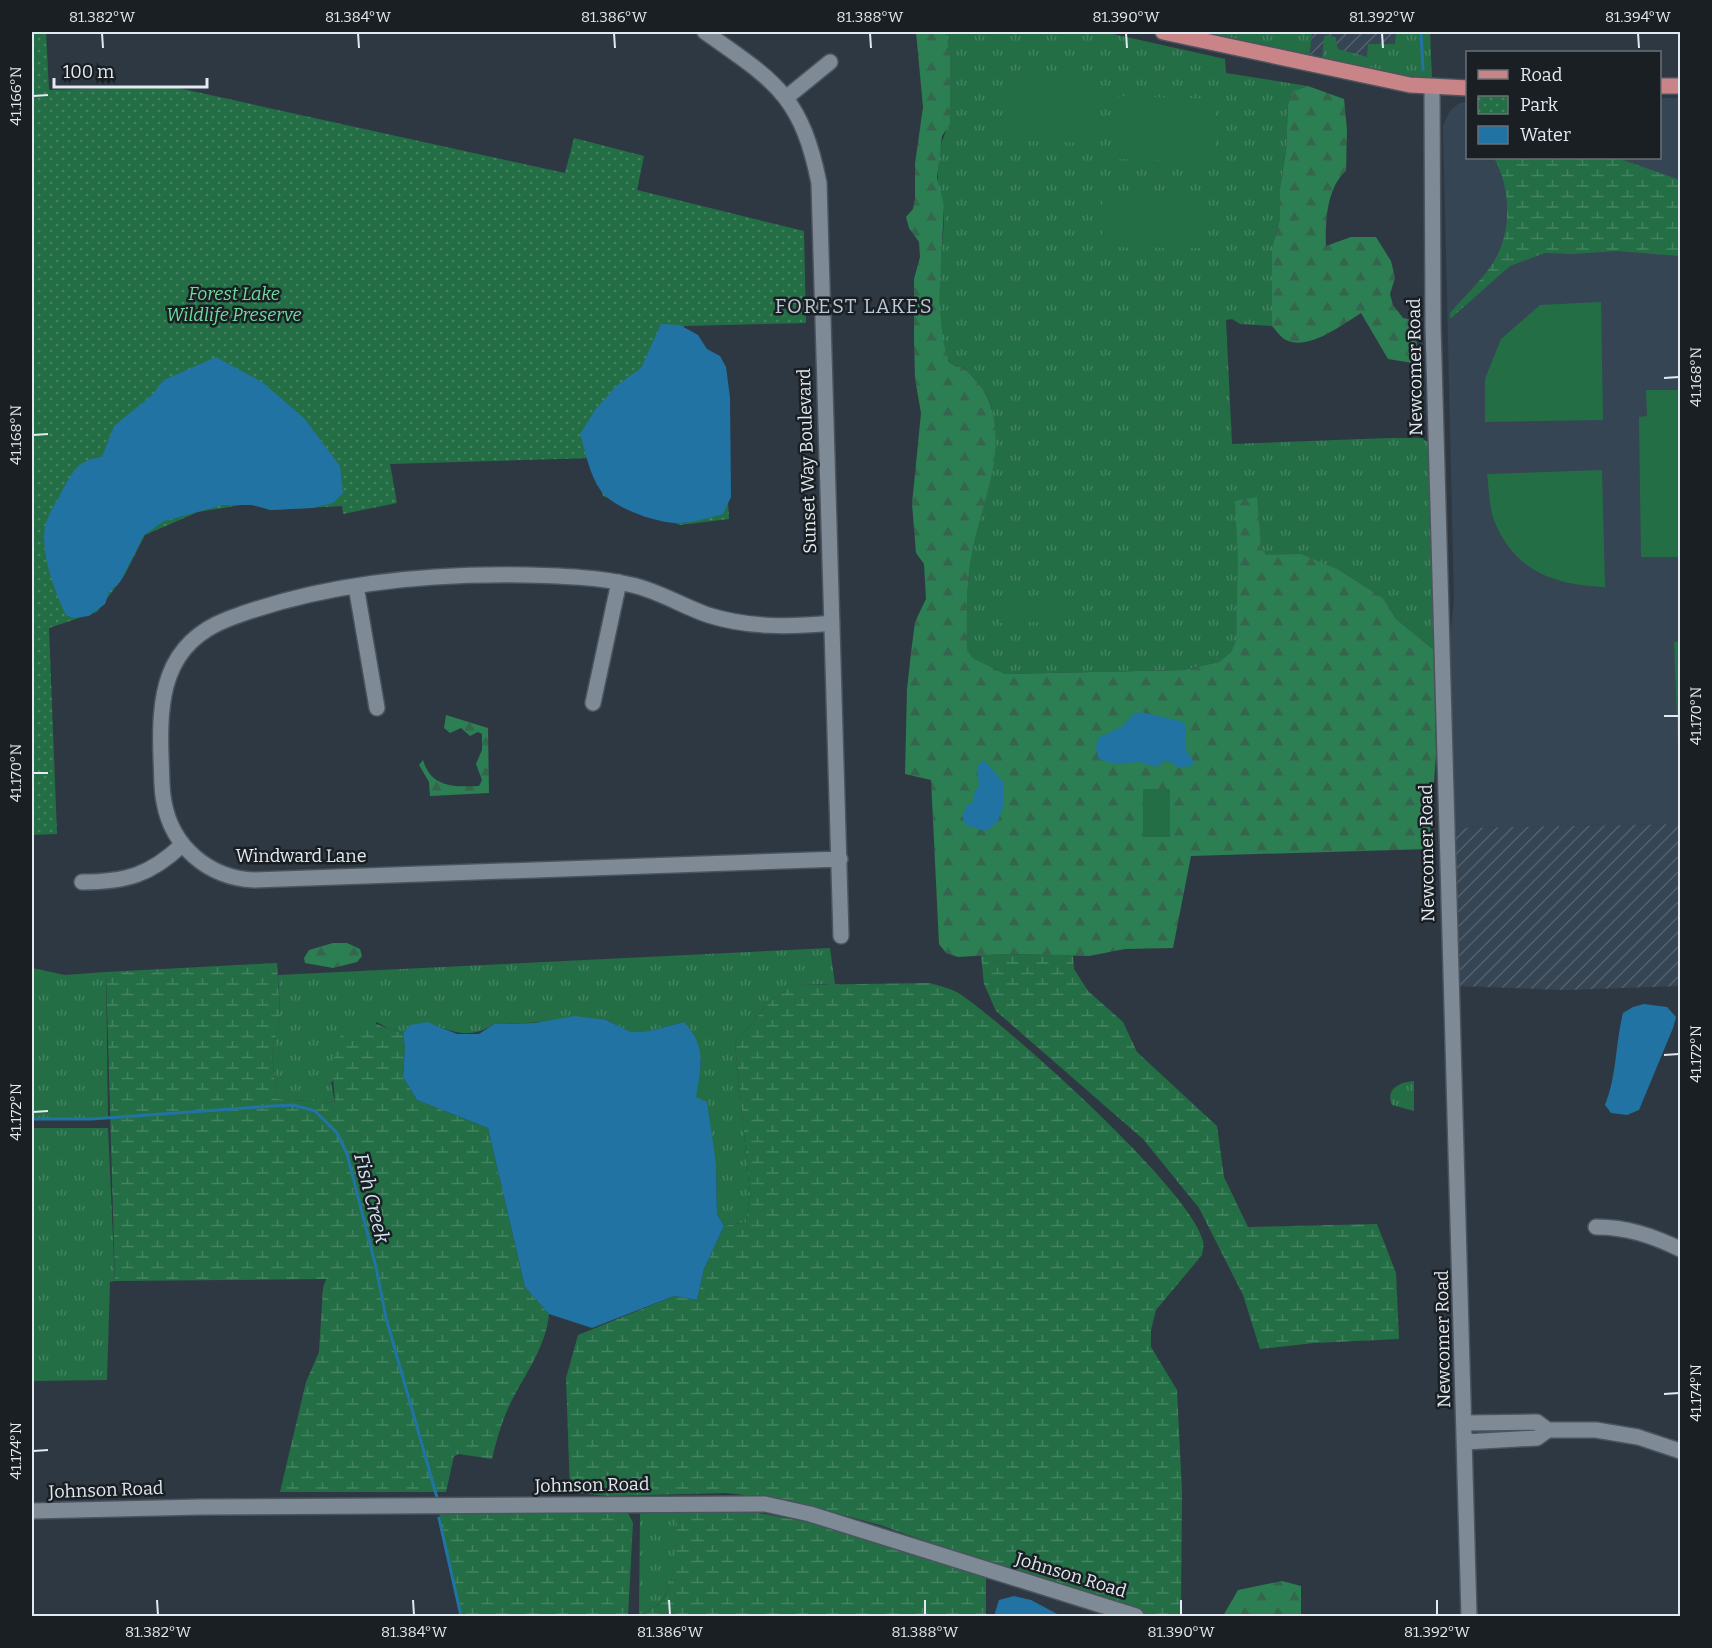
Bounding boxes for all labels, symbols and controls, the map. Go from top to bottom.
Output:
text: 81.382°W [69,8,136,26]
text: 81.384°W [325,8,392,26]
text: 81.386°W [581,8,648,26]
text: 81.388°W [837,8,904,26]
text: 81.390°W [1092,8,1160,26]
text: 81.392°W [1349,8,1416,26]
text: 81.394°W [1605,8,1672,26]
scale bar [54,51,207,89]
legend [1466,51,1661,159]
text: 100 m [63,61,114,83]
text: Road [1520,64,1563,86]
text: 41.166°N [7,66,25,126]
text: Park [1520,94,1559,116]
text: Water [1520,124,1571,146]
park label: Forest Lake Wildlife Preserve [166,283,302,326]
district label: FOREST LAKES [775,294,933,318]
street label: Newcomer Road [1403,298,1427,436]
text: 41.168°N [1687,347,1705,407]
street label: Sunset Way Boulevard [793,367,821,554]
text: 41.168°N [7,405,25,465]
text: 41.170°N [1687,687,1705,745]
text: 41.170°N [7,744,25,802]
street label: Newcomer Road [1415,784,1439,922]
street label: Windward Lane [235,845,367,867]
text: 41.172°N [1687,1025,1705,1083]
text: 41.172°N [7,1083,25,1141]
water label: Fish Creek [349,1150,395,1246]
street label: Newcomer Road [1431,1270,1455,1408]
text: 41.174°N [1687,1364,1705,1422]
text: 41.174°N [7,1422,25,1480]
street label: Johnson Road [533,1473,650,1497]
street label: Johnson Road [47,1477,164,1503]
street label: Johnson Road [1012,1547,1129,1602]
text: 81.382°W [125,1623,192,1641]
text: 81.384°W [381,1623,448,1641]
text: 81.386°W [637,1623,704,1641]
text: 81.388°W [892,1623,959,1641]
text: 81.390°W [1147,1623,1215,1641]
text: 81.392°W [1404,1623,1471,1641]

